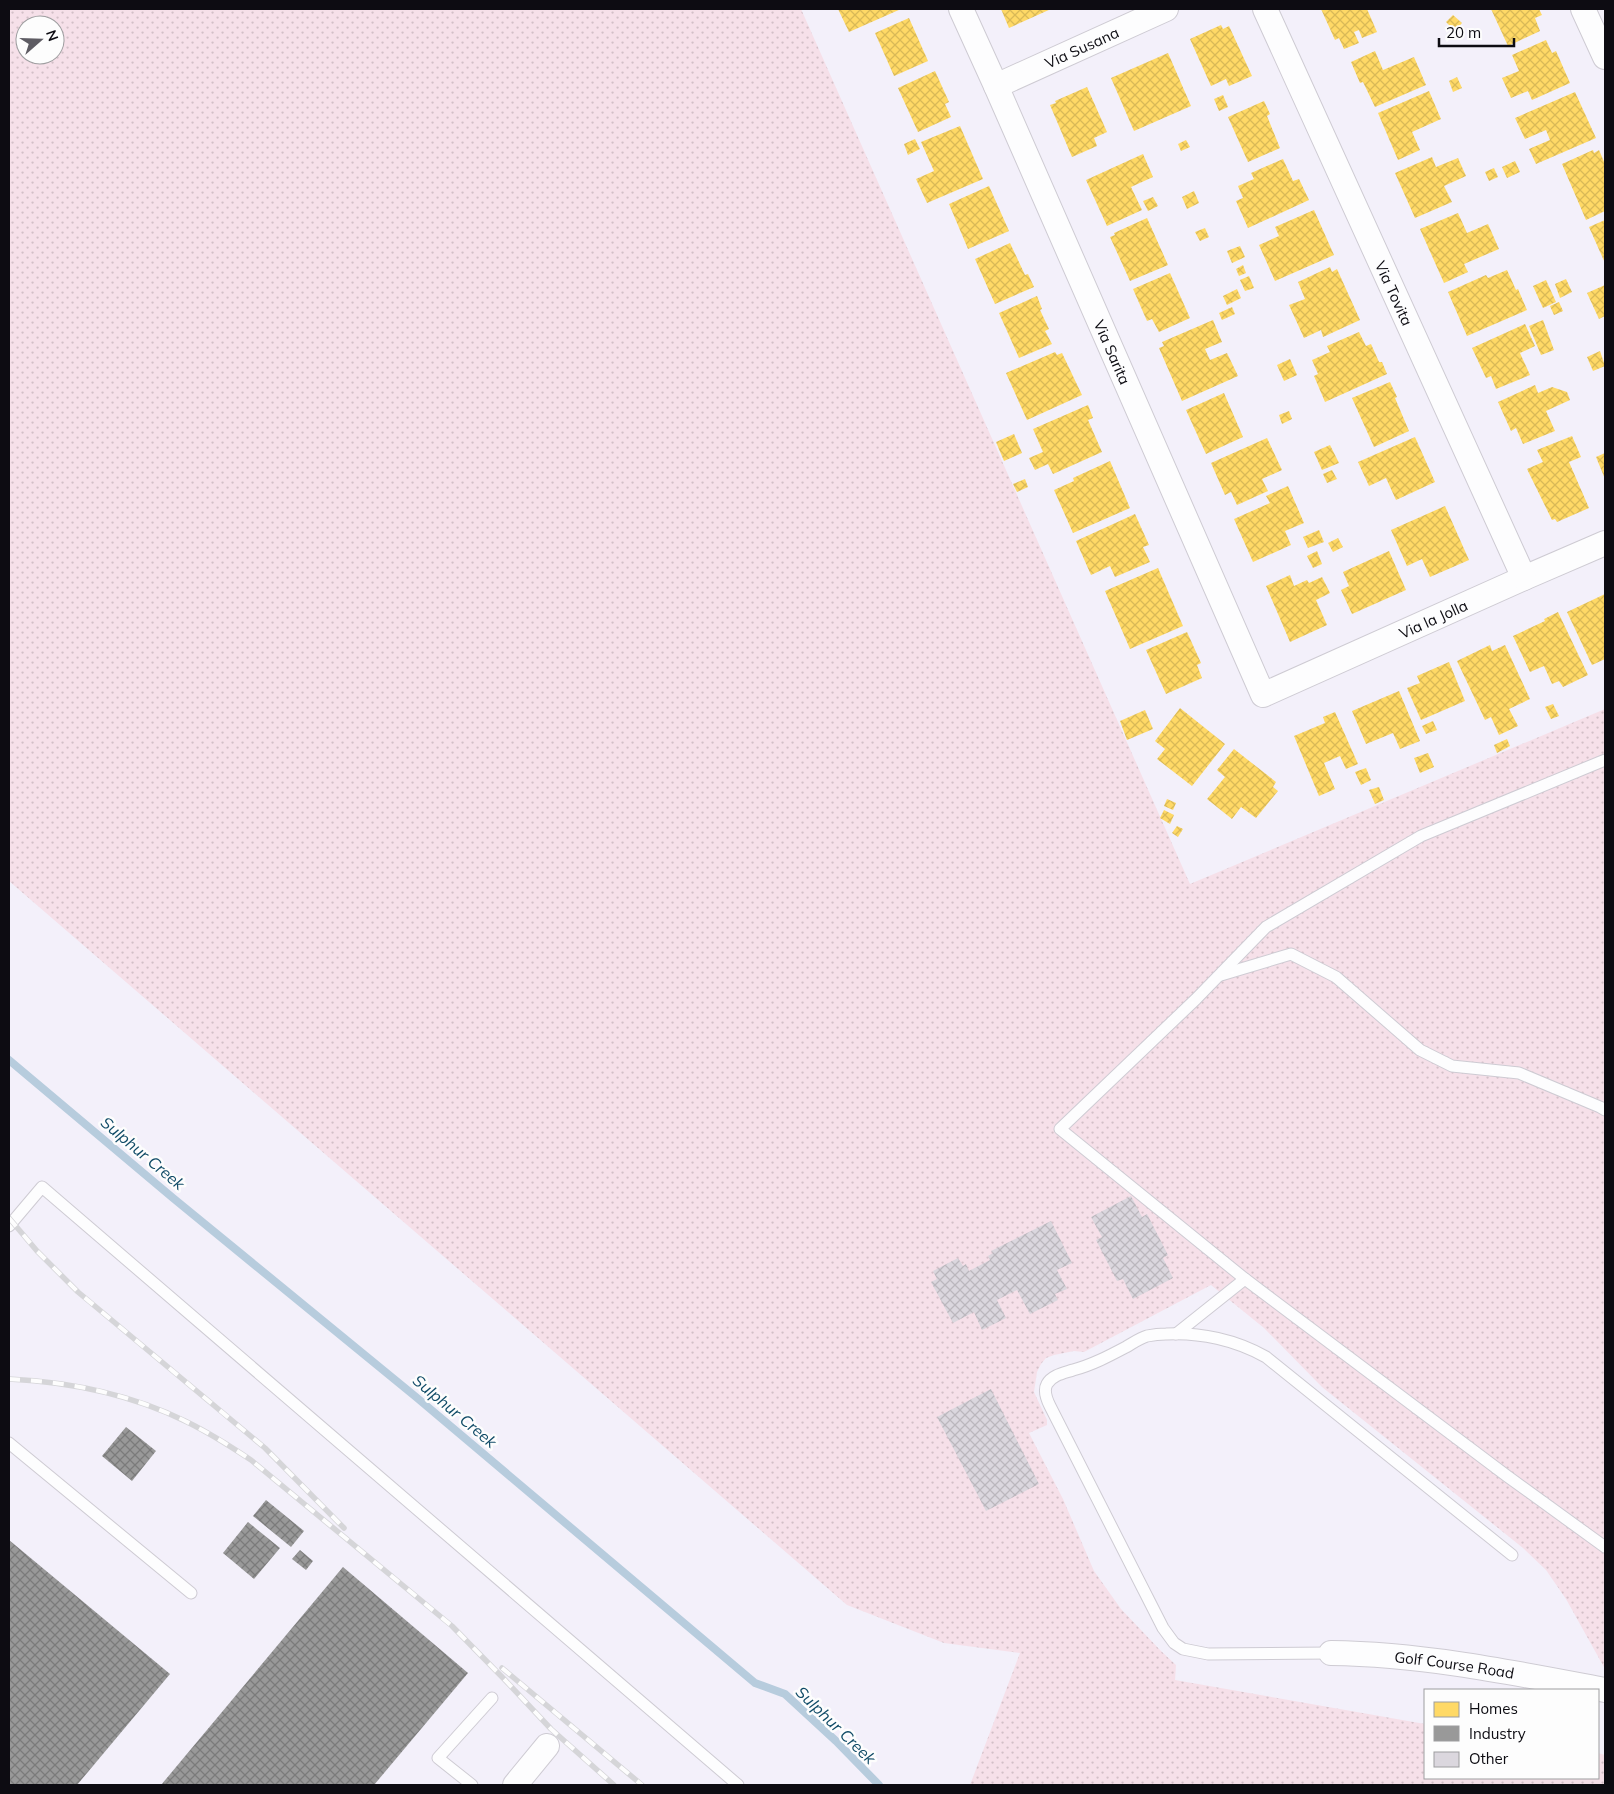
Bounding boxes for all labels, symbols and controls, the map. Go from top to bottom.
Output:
north arrow [15,15,65,65]
scale bar [1439,15,1514,47]
street label: Via Susana [1042,22,1122,72]
text: 20 m [1446,23,1481,42]
text: N [42,28,62,44]
street label: Via Tovita [1371,258,1417,328]
street label: Via Sarita [1090,317,1135,387]
street label: Via la Jolla [1396,595,1470,642]
water label: Sulphur Creek [97,1112,190,1194]
water label: Sulphur Creek [409,1370,502,1452]
street label: Golf Course Road [1394,1647,1516,1682]
water label: Sulphur Creek [792,1682,881,1769]
legend [1424,1689,1599,1779]
text: Homes [1469,1699,1518,1718]
text: Industry [1469,1724,1526,1743]
text: Other [1469,1749,1509,1768]

